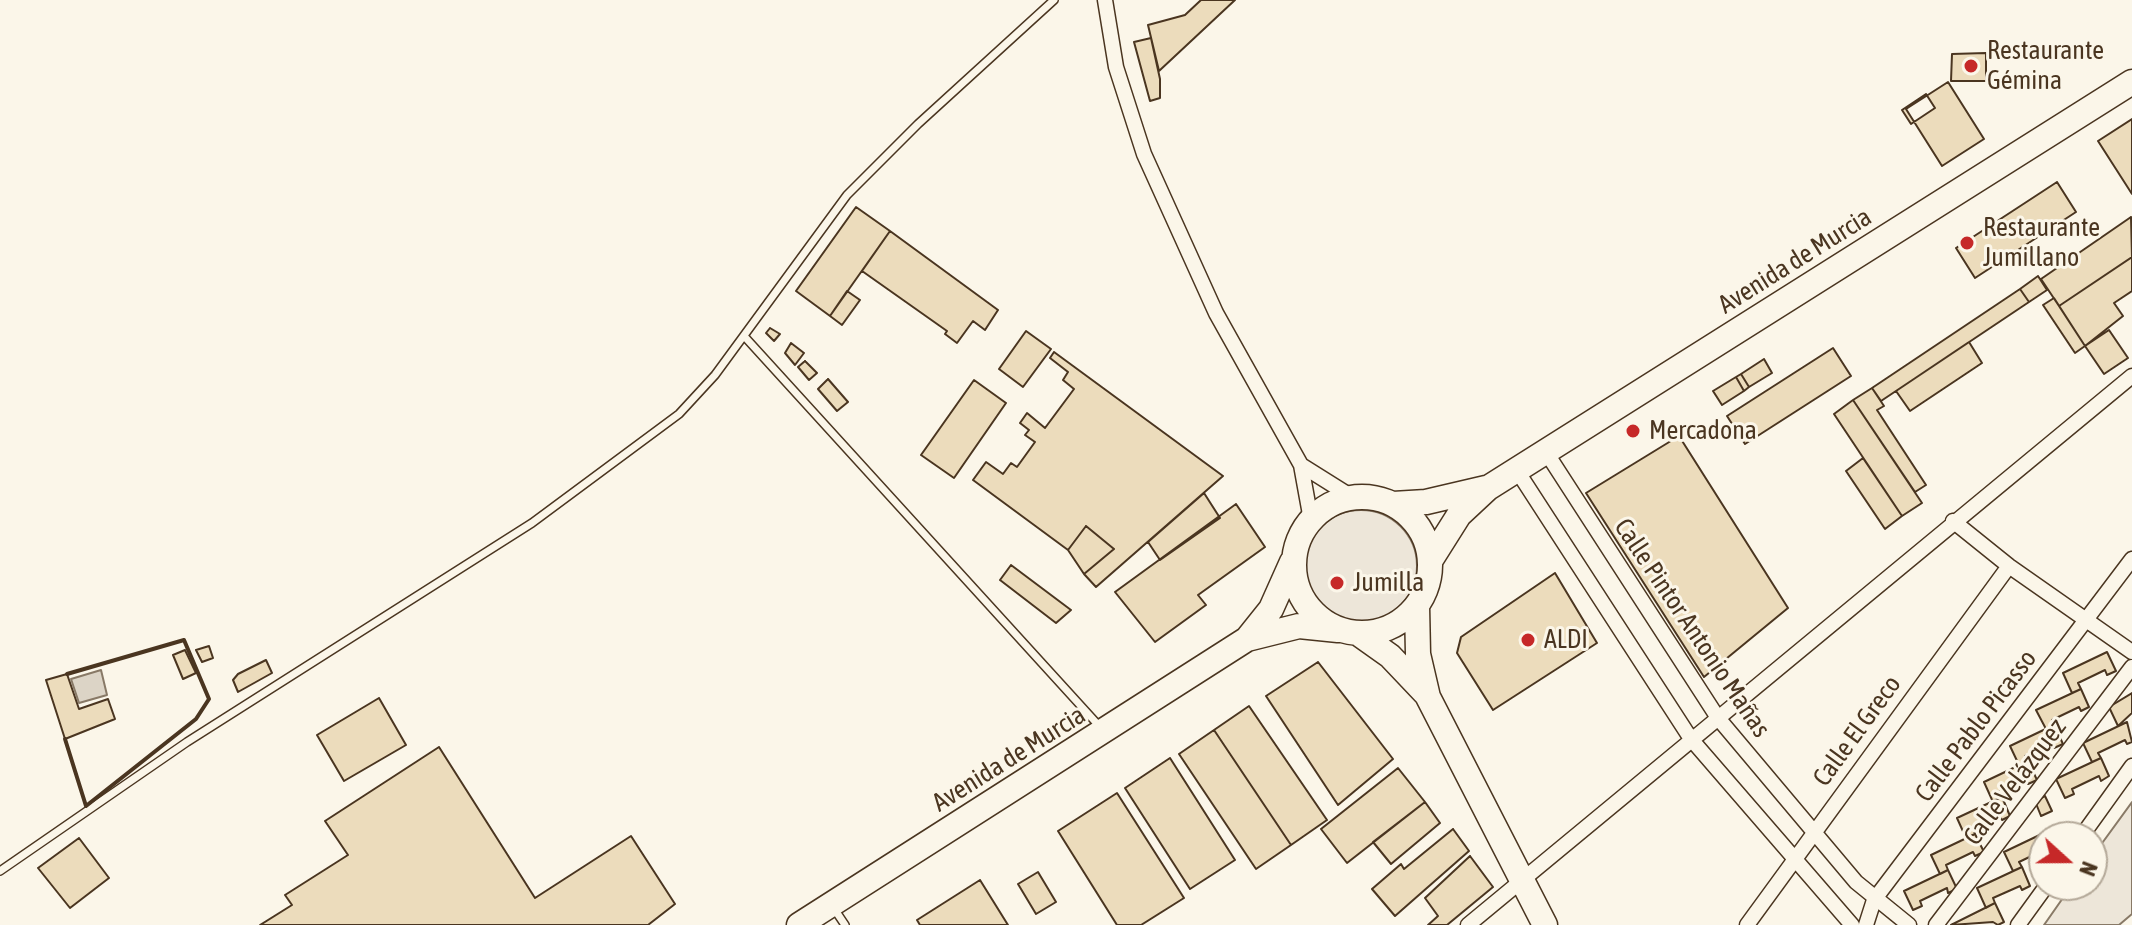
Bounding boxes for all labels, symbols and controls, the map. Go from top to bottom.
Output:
place label: Restaurante Gémina [1987,35,2104,96]
marker: Restaurante Gémina [1962,57,1980,75]
street label: Avenida de Murcia [1713,202,1877,320]
place label: Restaurante Jumillano [1983,212,2100,274]
marker: Restaurante Jumillano [1958,234,1976,252]
place label: Mercadona [1649,415,1757,447]
marker: Mercadona [1624,422,1642,440]
street label: Calle Pintor Antonio Mañas [1607,513,1777,743]
place label: Jumilla [1353,567,1424,599]
marker: Jumilla [1328,574,1346,592]
place label: ALDI [1544,624,1588,656]
marker: ALDI [1519,631,1537,649]
street label: Calle Pablo Picasso [1909,644,2043,808]
street label: Calle El Greco [1806,670,1908,792]
street label: Avenida de Murcia [927,700,1091,818]
street label: Calle Velázquez [1957,712,2073,852]
north arrow [2028,821,2108,901]
text: N [2074,858,2103,880]

